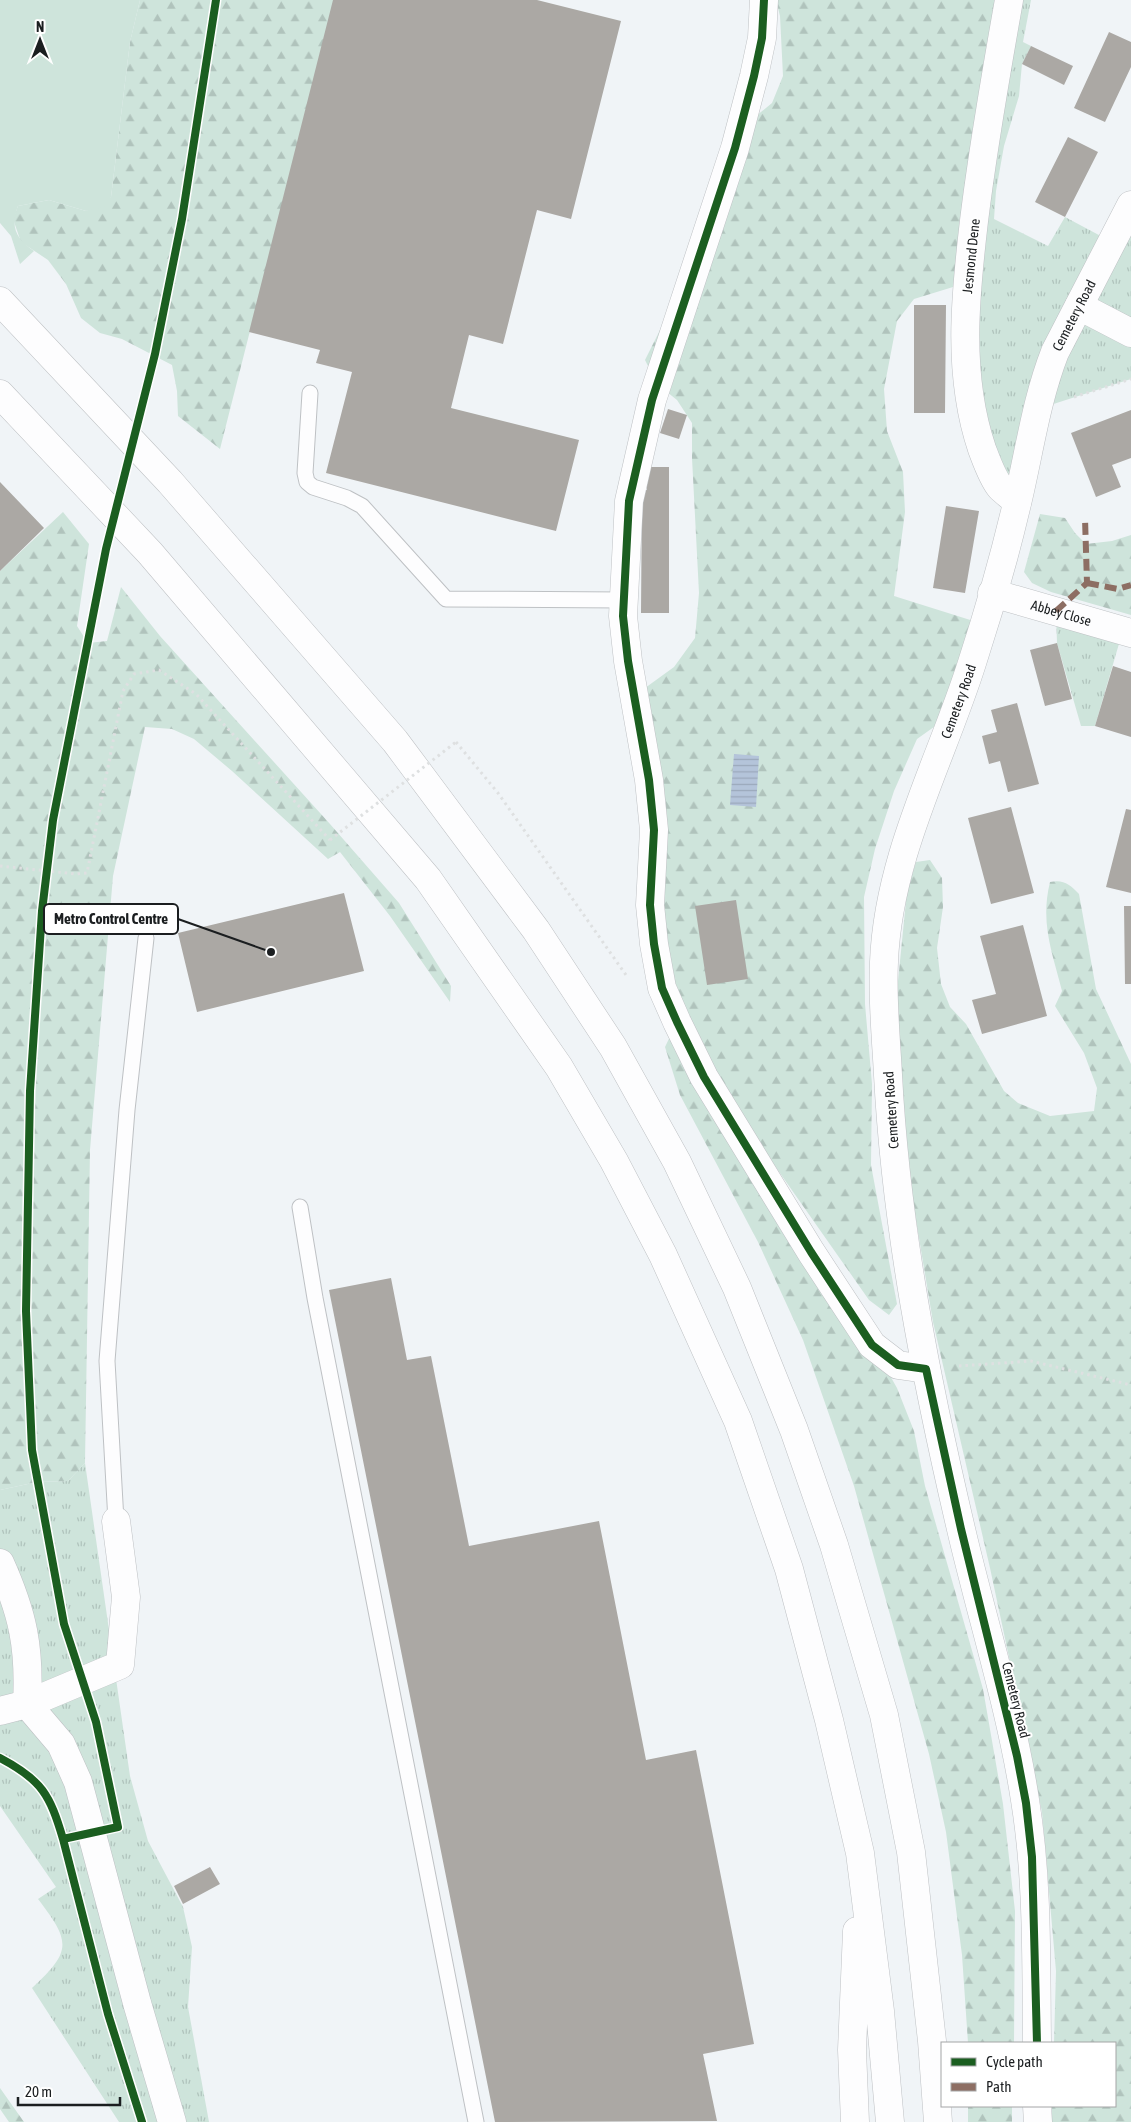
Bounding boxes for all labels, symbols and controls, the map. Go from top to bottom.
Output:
north arrow [15,15,65,65]
text: N [36,19,44,35]
street label: Jesmond Dene [959,218,983,294]
street label: Cemetery Road [1049,277,1099,354]
street label: Abbey Close [1029,597,1093,629]
street label: Cemetery Road [938,662,979,741]
callout: Metro Control Centre [44,904,178,934]
text: Metro Control Centre [54,910,168,927]
street label: Cemetery Road [880,1071,902,1149]
street label: Cemetery Road [999,1660,1033,1740]
legend [941,2042,1116,2107]
text: Cycle path [986,2053,1043,2070]
scale bar [18,2074,120,2106]
text: Path [986,2078,1012,2095]
text: 20 m [25,2083,52,2100]

